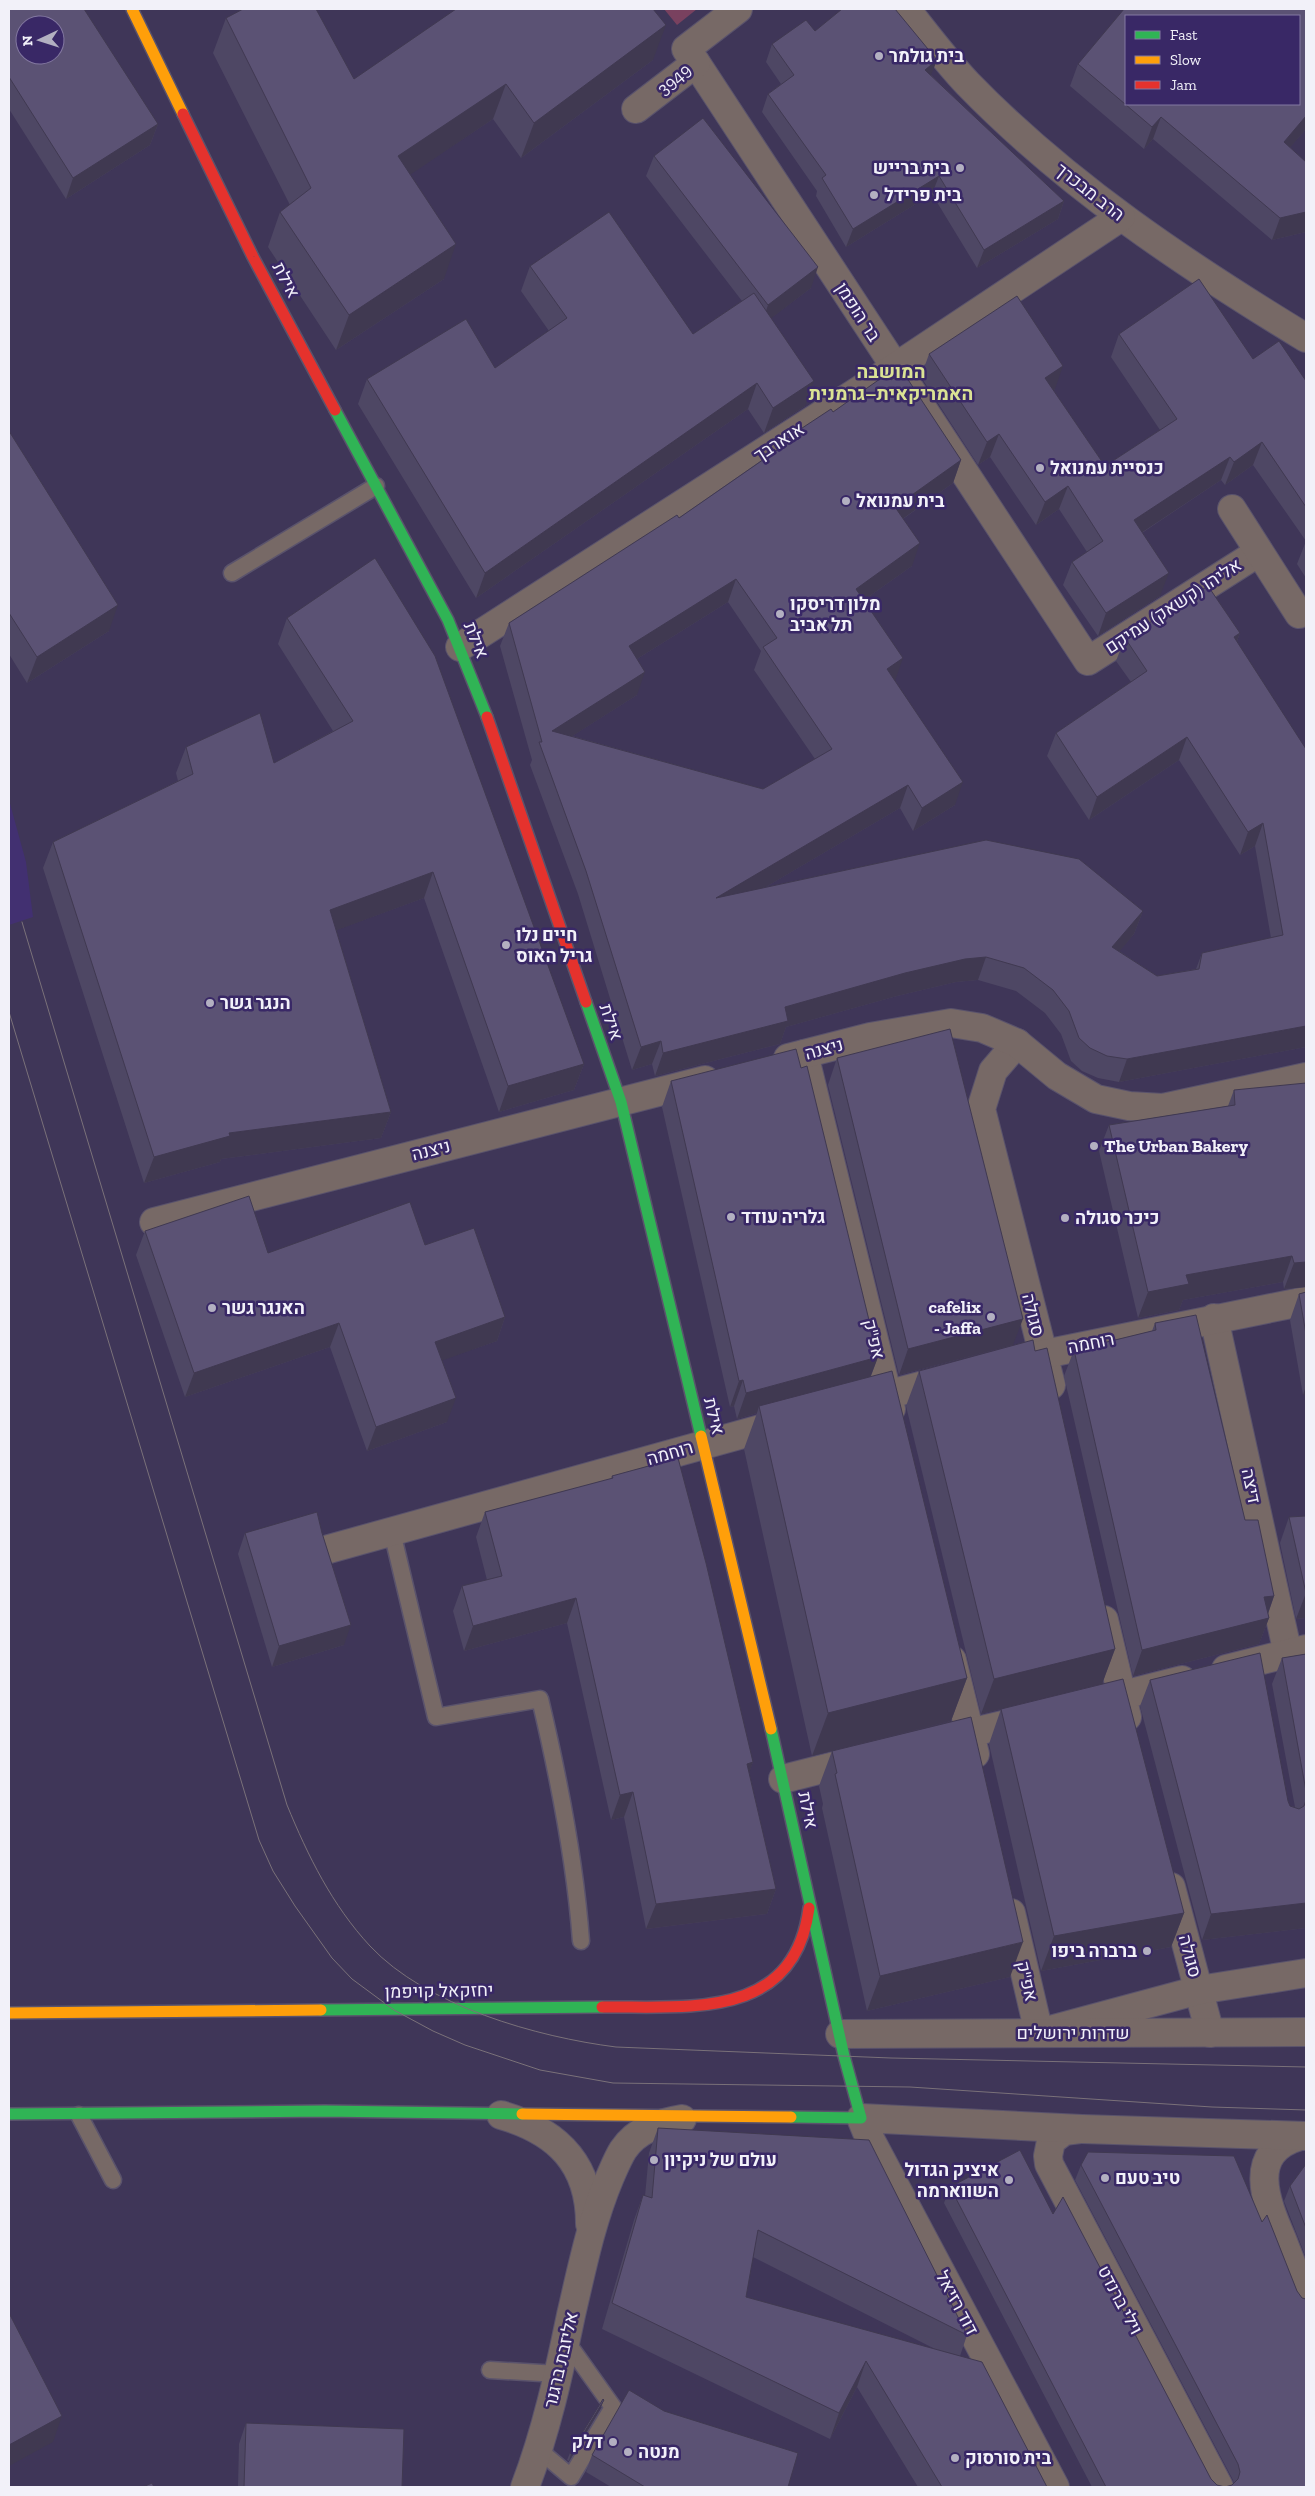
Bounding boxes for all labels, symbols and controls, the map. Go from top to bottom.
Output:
north arrow [15,15,65,65]
legend [1125,15,1300,105]
text: Fast [1170,26,1198,44]
text: N [19,35,36,47]
place label: בית גולמר [889,45,964,67]
marker: בית גולמר [873,50,885,62]
text: Slow [1170,51,1202,69]
street label: 3949 [653,58,695,100]
text: Jam [1170,76,1197,94]
place label: בית ברייש [873,157,950,179]
street label: הרב מבכרך [1051,158,1129,226]
marker: בית ברייש [954,162,966,174]
place label: בית פרידל [884,184,962,206]
marker: בית פרידל [868,189,880,201]
street label: אילת [267,258,305,302]
street label: בר הופמן [831,278,886,346]
district label: המושבה האמריקאית–גרמנית [809,360,973,405]
street label: אוארבך [750,418,808,466]
place label: כנסיית עמנואל [1050,457,1164,479]
marker: כנסיית עמנואל [1034,462,1046,474]
place label: בית עמנואל [856,490,945,512]
marker: בית עמנואל [840,495,852,507]
street label: אליהו (קשאק) עמיקם [1101,554,1245,658]
place label: מלון דריסקו תל אביב [790,593,881,636]
marker: מלון דריסקו תל אביב [774,608,786,620]
street label: אילת [459,619,493,661]
place label: חיים נלו גריל האוס [516,924,593,967]
marker: חיים נלו גריל האוס [500,939,512,951]
place label: הנגר גשר [220,992,291,1014]
marker: הנגר גשר [204,997,216,1009]
street label: אילת [594,1001,628,1043]
street label: ניצנה [802,1033,846,1065]
street label: ניצנה [409,1135,453,1165]
place label: The Urban Bakery [1104,1135,1248,1157]
marker: The Urban Bakery [1088,1140,1100,1152]
place label: גלריה עודד [741,1206,825,1228]
place label: כיכר סגולה [1075,1207,1159,1229]
marker: גלריה עודד [725,1211,737,1223]
marker: כיכר סגולה [1059,1212,1071,1224]
street label: סגולה [1017,1291,1049,1339]
place label: cafelix - Jaffa [928,1296,981,1339]
place label: האנגר גשר [222,1297,305,1319]
marker: האנגר גשר [206,1302,218,1314]
marker: cafelix - Jaffa [985,1311,997,1323]
street label: אפ"ק [858,1317,890,1361]
street label: רוחמה [1066,1328,1116,1358]
street label: אילת [699,1395,729,1437]
street label: רוחמה [644,1436,696,1470]
street label: דיצה [1237,1466,1265,1506]
street label: אילת [793,1789,823,1831]
street label: סגולה [1174,1932,1206,1980]
place label: ברברה ביפו [1052,1940,1137,1962]
marker: ברברה ביפו [1141,1945,1153,1957]
street label: אפ"ק [1012,1959,1042,2003]
street label: יחזקאל קויפמן [385,1979,493,2003]
street label: שדרות ירושלים [1016,2022,1130,2044]
place label: עולם של ניקיון [664,2149,777,2171]
marker: עולם של ניקיון [648,2154,660,2166]
place label: איציק הגדול השווארמה [904,2159,999,2202]
place label: טיב טעם [1115,2167,1180,2189]
marker: טיב טעם [1099,2172,1111,2184]
marker: איציק הגדול השווארמה [1003,2174,1015,2186]
street label: וילי ברנדט [1093,2262,1147,2338]
street label: דוד רזיאל [931,2267,983,2339]
street label: אליזבת ברגנר [539,2310,583,2410]
place label: דלק [571,2431,603,2453]
marker: דלק [607,2436,619,2448]
place label: מנטה [638,2441,680,2463]
marker: מנטה [622,2446,634,2458]
place label: בית סורסוק [965,2447,1051,2469]
marker: בית סורסוק [949,2452,961,2464]

